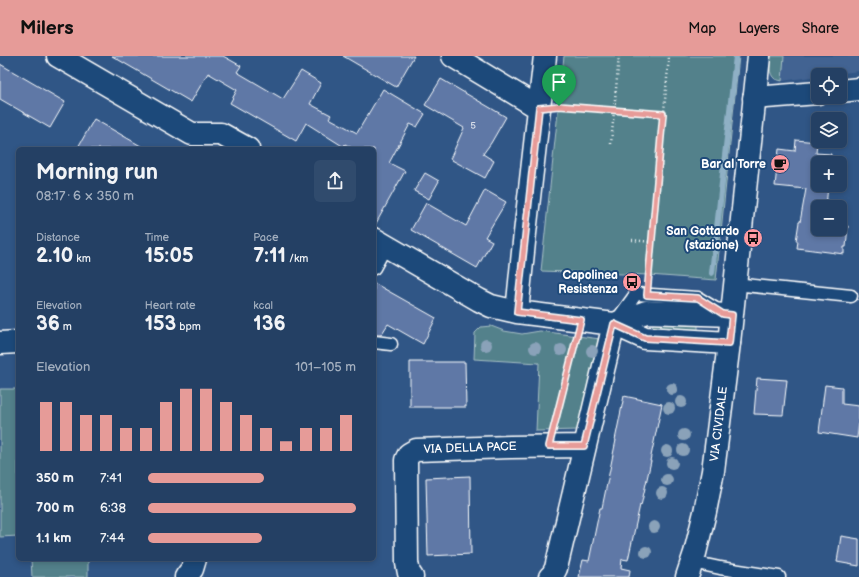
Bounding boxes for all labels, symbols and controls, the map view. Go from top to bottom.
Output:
text: Milers [20,17,74,40]
text: Map [688,20,716,37]
text: Layers [738,20,780,37]
text: Share [802,20,839,37]
pin [542,65,576,106]
map controls [811,68,847,236]
button: locate [811,68,847,104]
icon: arrive [548,71,570,93]
button: layers [811,112,847,148]
house number: 5 [470,120,476,132]
cafe icon: Bar al Torre [769,153,791,175]
button: + [811,156,847,192]
place label: Bar al Torre [701,157,766,172]
text: Morning run [36,159,158,186]
button: share [314,160,356,202]
text: 08:17 · 6 × 350 m [36,188,134,204]
button: − [811,200,847,236]
place label: San Gottardo (stazione) [666,224,739,253]
bus stop icon: San Gottardo (stazione) [742,227,764,249]
text: Distance [36,231,80,244]
text: Time [145,231,169,244]
text: Pace [253,231,278,244]
text: 2.10 [36,244,73,268]
text: 15:05 [145,244,193,268]
text: 7:11 [253,244,286,268]
text: km [73,252,91,265]
text: /km [286,252,308,265]
place label: Capolinea Resistenza [558,268,618,297]
bus stop icon: Capolinea Resistenza [621,271,643,293]
text: Elevation [36,299,82,312]
text: Heart rate [145,299,195,312]
text: kcal [253,299,273,312]
text: 36 [36,312,60,336]
text: 153 [145,312,176,336]
text: 136 [253,312,286,336]
text: m [60,320,72,333]
text: bpm [176,320,201,333]
text: Elevation [36,359,90,375]
text: 101–105 m [295,359,356,375]
street label: VIA CIVIDALE [707,385,731,462]
street label: VIA DELLA PACE [423,439,517,457]
text: 350 m [36,470,74,486]
text: 7:41 [100,470,122,486]
text: 700 m [36,500,74,516]
text: 6:38 [100,500,126,516]
text: 1.1 km [36,530,71,546]
text: 7:44 [100,530,125,546]

